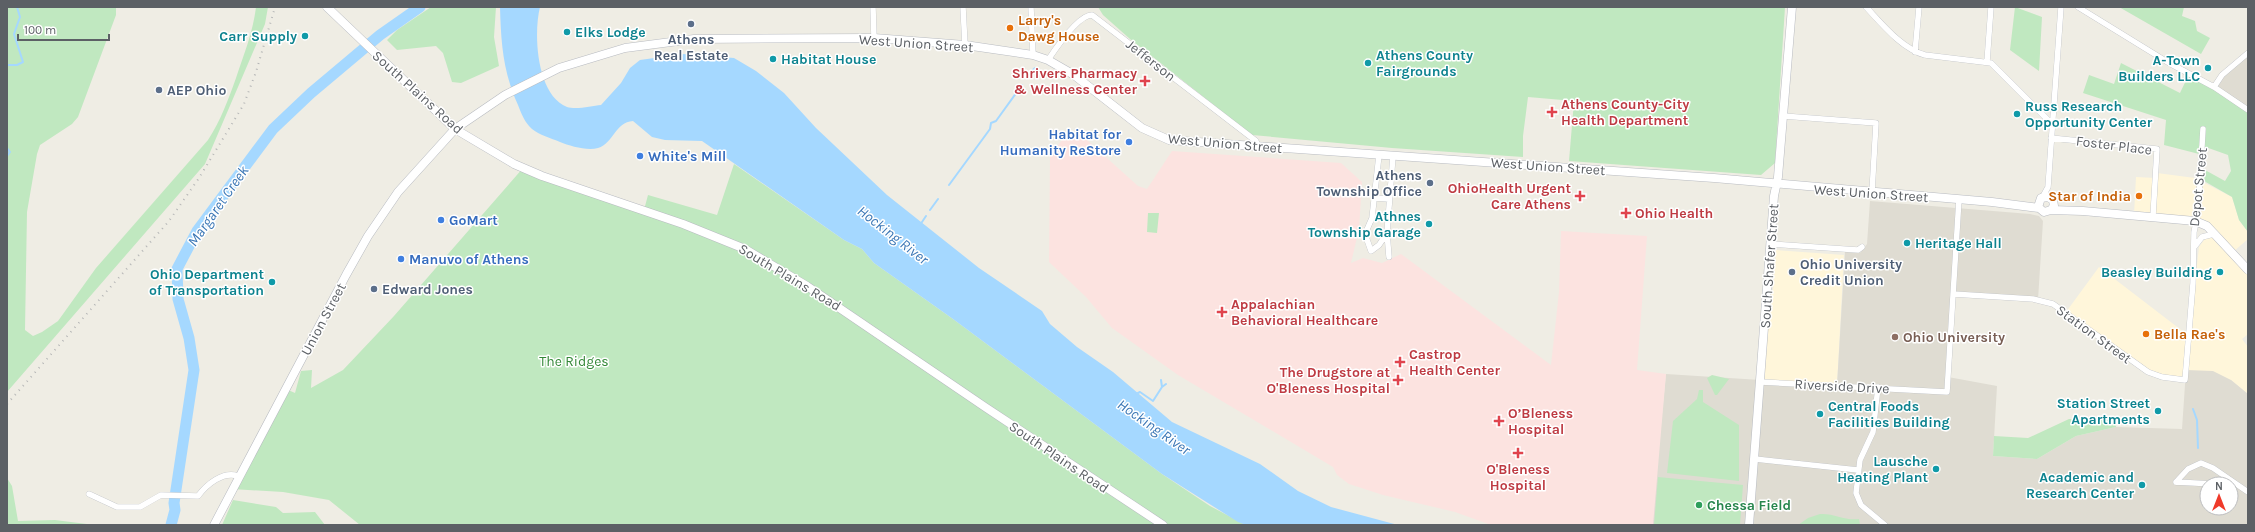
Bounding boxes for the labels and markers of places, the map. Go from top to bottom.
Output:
place label: Larry's Dawg House [1018,12,1100,45]
marker: Athens Real Estate [686,19,696,29]
marker: Larry's Dawg House [1005,23,1015,33]
place label: Elks Lodge [575,24,646,41]
marker: Elks Lodge [562,27,572,37]
place label: Carr Supply [219,28,297,45]
marker: Carr Supply [300,31,310,41]
place label: Athens Real Estate [654,31,728,64]
place label: Athens County Fairgrounds [1376,47,1473,80]
place label: Habitat House [781,51,876,68]
place label: A-Town Builders LLC [2118,52,2200,85]
marker: Habitat House [768,54,778,64]
marker: Athens County Fairgrounds [1363,58,1373,68]
marker: A-Town Builders LLC [2203,63,2213,73]
place label: Shrivers Pharmacy & Wellness Center [1012,65,1138,98]
marker: Shrivers Pharmacy & Wellness Center [1140,76,1150,86]
place label: AEP Ohio [167,82,227,99]
marker: AEP Ohio [154,85,164,95]
place label: Athens County-City Health Department [1561,96,1689,129]
place label: Russ Research Opportunity Center [2025,98,2153,131]
marker: Athens County-City Health Department [1546,106,1558,118]
marker: Russ Research Opportunity Center [2012,109,2022,119]
place label: Habitat for Humanity ReStore [1000,126,1121,159]
marker: Habitat for Humanity ReStore [1124,137,1134,147]
place label: White's Mill [648,148,726,165]
marker: White's Mill [635,151,645,161]
place label: Athens Township Office [1317,167,1422,200]
marker: Athens Township Office [1425,178,1435,188]
place label: OhioHealth Urgent Care Athens [1448,180,1571,213]
place label: Star of India [2048,188,2131,205]
marker: OhioHealth Urgent Care Athens [1574,190,1586,202]
marker: Star of India [2134,191,2144,201]
place label: Ohio Health [1635,205,1713,222]
marker: Ohio Health [1620,207,1632,219]
place label: Athnes Township Garage [1308,208,1421,241]
place label: GoMart [449,212,498,229]
marker: GoMart [436,215,446,225]
marker: Athnes Township Garage [1424,219,1434,229]
place label: Heritage Hall [1915,235,2002,252]
marker: Heritage Hall [1902,238,1912,248]
place label: Manuvo of Athens [409,251,529,268]
marker: Manuvo of Athens [396,254,406,264]
place label: Ohio University Credit Union [1800,256,1902,289]
place label: Beasley Building [2101,264,2212,281]
place label: Ohio Department of Transportation [149,266,264,299]
marker: Ohio University Credit Union [1787,267,1797,277]
marker: Beasley Building [2215,267,2225,277]
marker: Ohio Department of Transportation [267,277,277,287]
place label: Edward Jones [382,281,473,298]
marker: Edward Jones [369,284,379,294]
place label: Appalachian Behavioral Healthcare [1231,296,1378,329]
marker: Appalachian Behavioral Healthcare [1216,306,1228,318]
place label: Bella Rae's [2154,326,2225,343]
place label: Ohio University [1903,329,2005,346]
marker: Bella Rae's [2141,329,2151,339]
marker: Ohio University [1890,332,1900,342]
place label: Castrop Health Center [1409,346,1500,379]
marker: Castrop Health Center [1394,356,1406,368]
place label: The Drugstore at O'Bleness Hospital [1266,364,1390,397]
marker: The Drugstore at O'Bleness Hospital [1393,375,1403,385]
place label: Station Street Apartments [2057,395,2150,428]
place label: Central Foods Facilities Building [1828,398,1950,431]
place label: O’Bleness Hospital [1508,405,1573,438]
marker: Station Street Apartments [2153,406,2163,416]
marker: Central Foods Facilities Building [1815,409,1825,419]
marker: O’Bleness Hospital [1493,415,1505,427]
marker: O'Bleness Hospital [1512,447,1524,459]
place label: Lausche Heating Plant [1837,453,1928,486]
place label: O'Bleness Hospital [1486,461,1550,494]
marker: Lausche Heating Plant [1931,464,1941,474]
place label: Academic and Research Center [2026,469,2135,502]
marker: Academic and Research Center [2137,480,2147,490]
place label: Chessa Field [1707,497,1791,514]
marker: Chessa Field [1694,500,1704,510]

